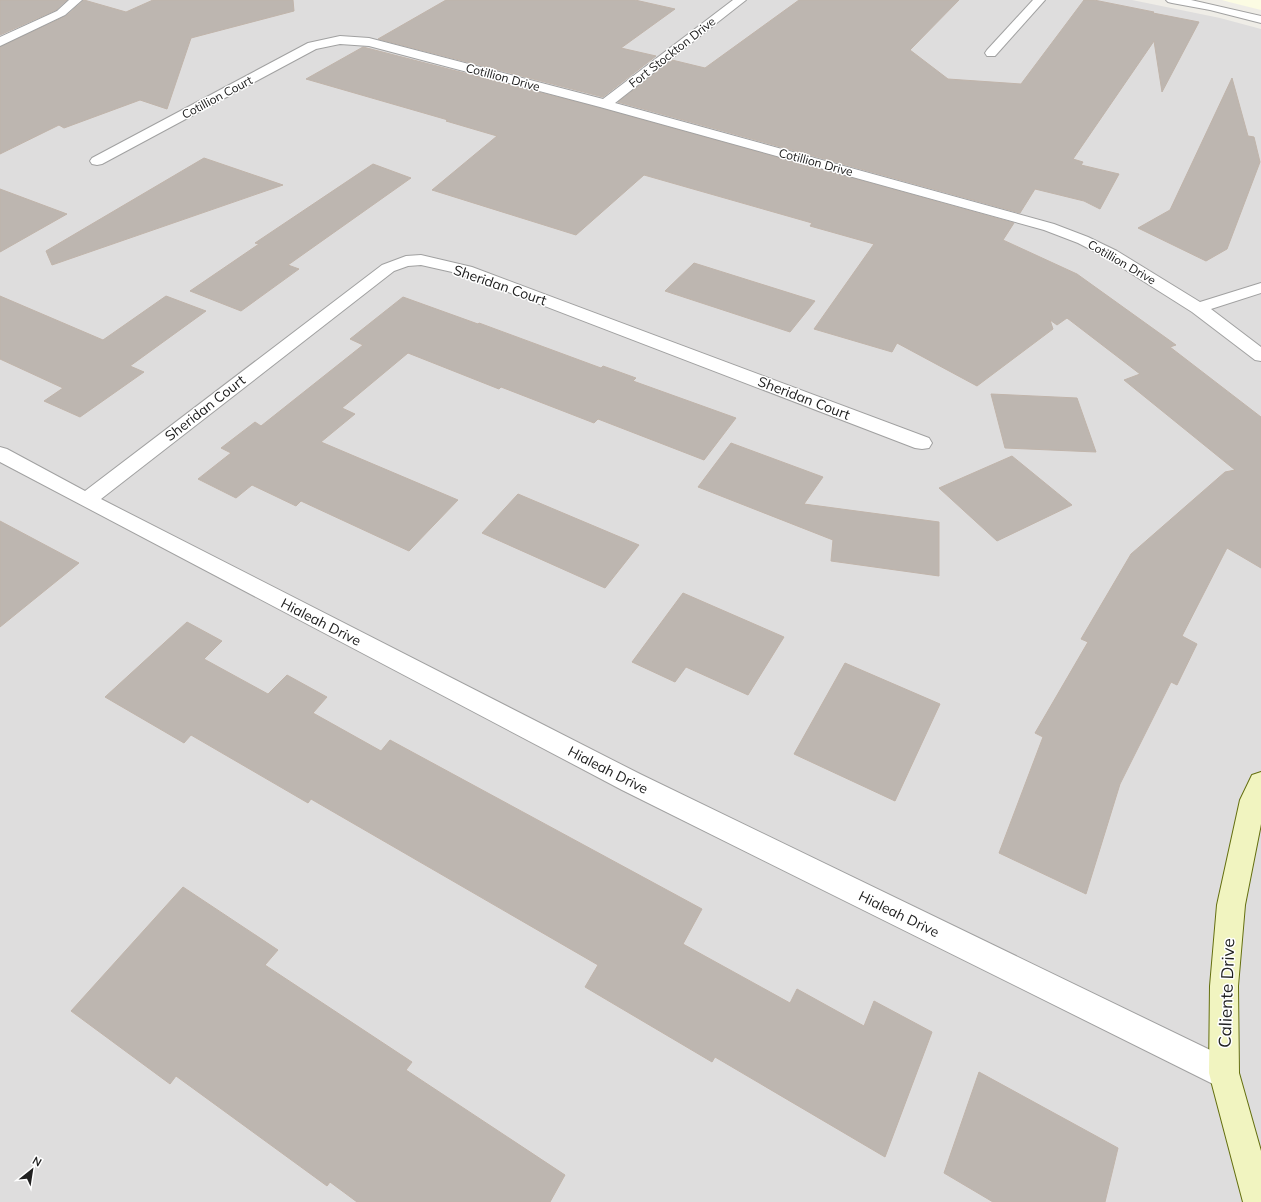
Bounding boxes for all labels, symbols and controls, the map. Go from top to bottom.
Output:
street label: Fort Stockton Drive [626,13,718,91]
street label: Cotillion Drive [464,60,542,94]
street label: Cotillion Court [179,72,255,122]
street label: Cotillion Drive [777,145,855,179]
street label: Cotillion Drive [1085,236,1159,288]
street label: Sheridan Court [451,261,549,309]
street label: Sheridan Court [161,371,249,445]
street label: Sheridan Court [755,372,853,424]
street label: Hialeah Drive [278,594,364,650]
street label: Hialeah Drive [565,742,651,798]
street label: Hialeah Drive [856,887,942,941]
street label: Caliente Drive [1214,938,1238,1048]
north arrow [12,1150,52,1190]
text: N [30,1153,44,1169]

